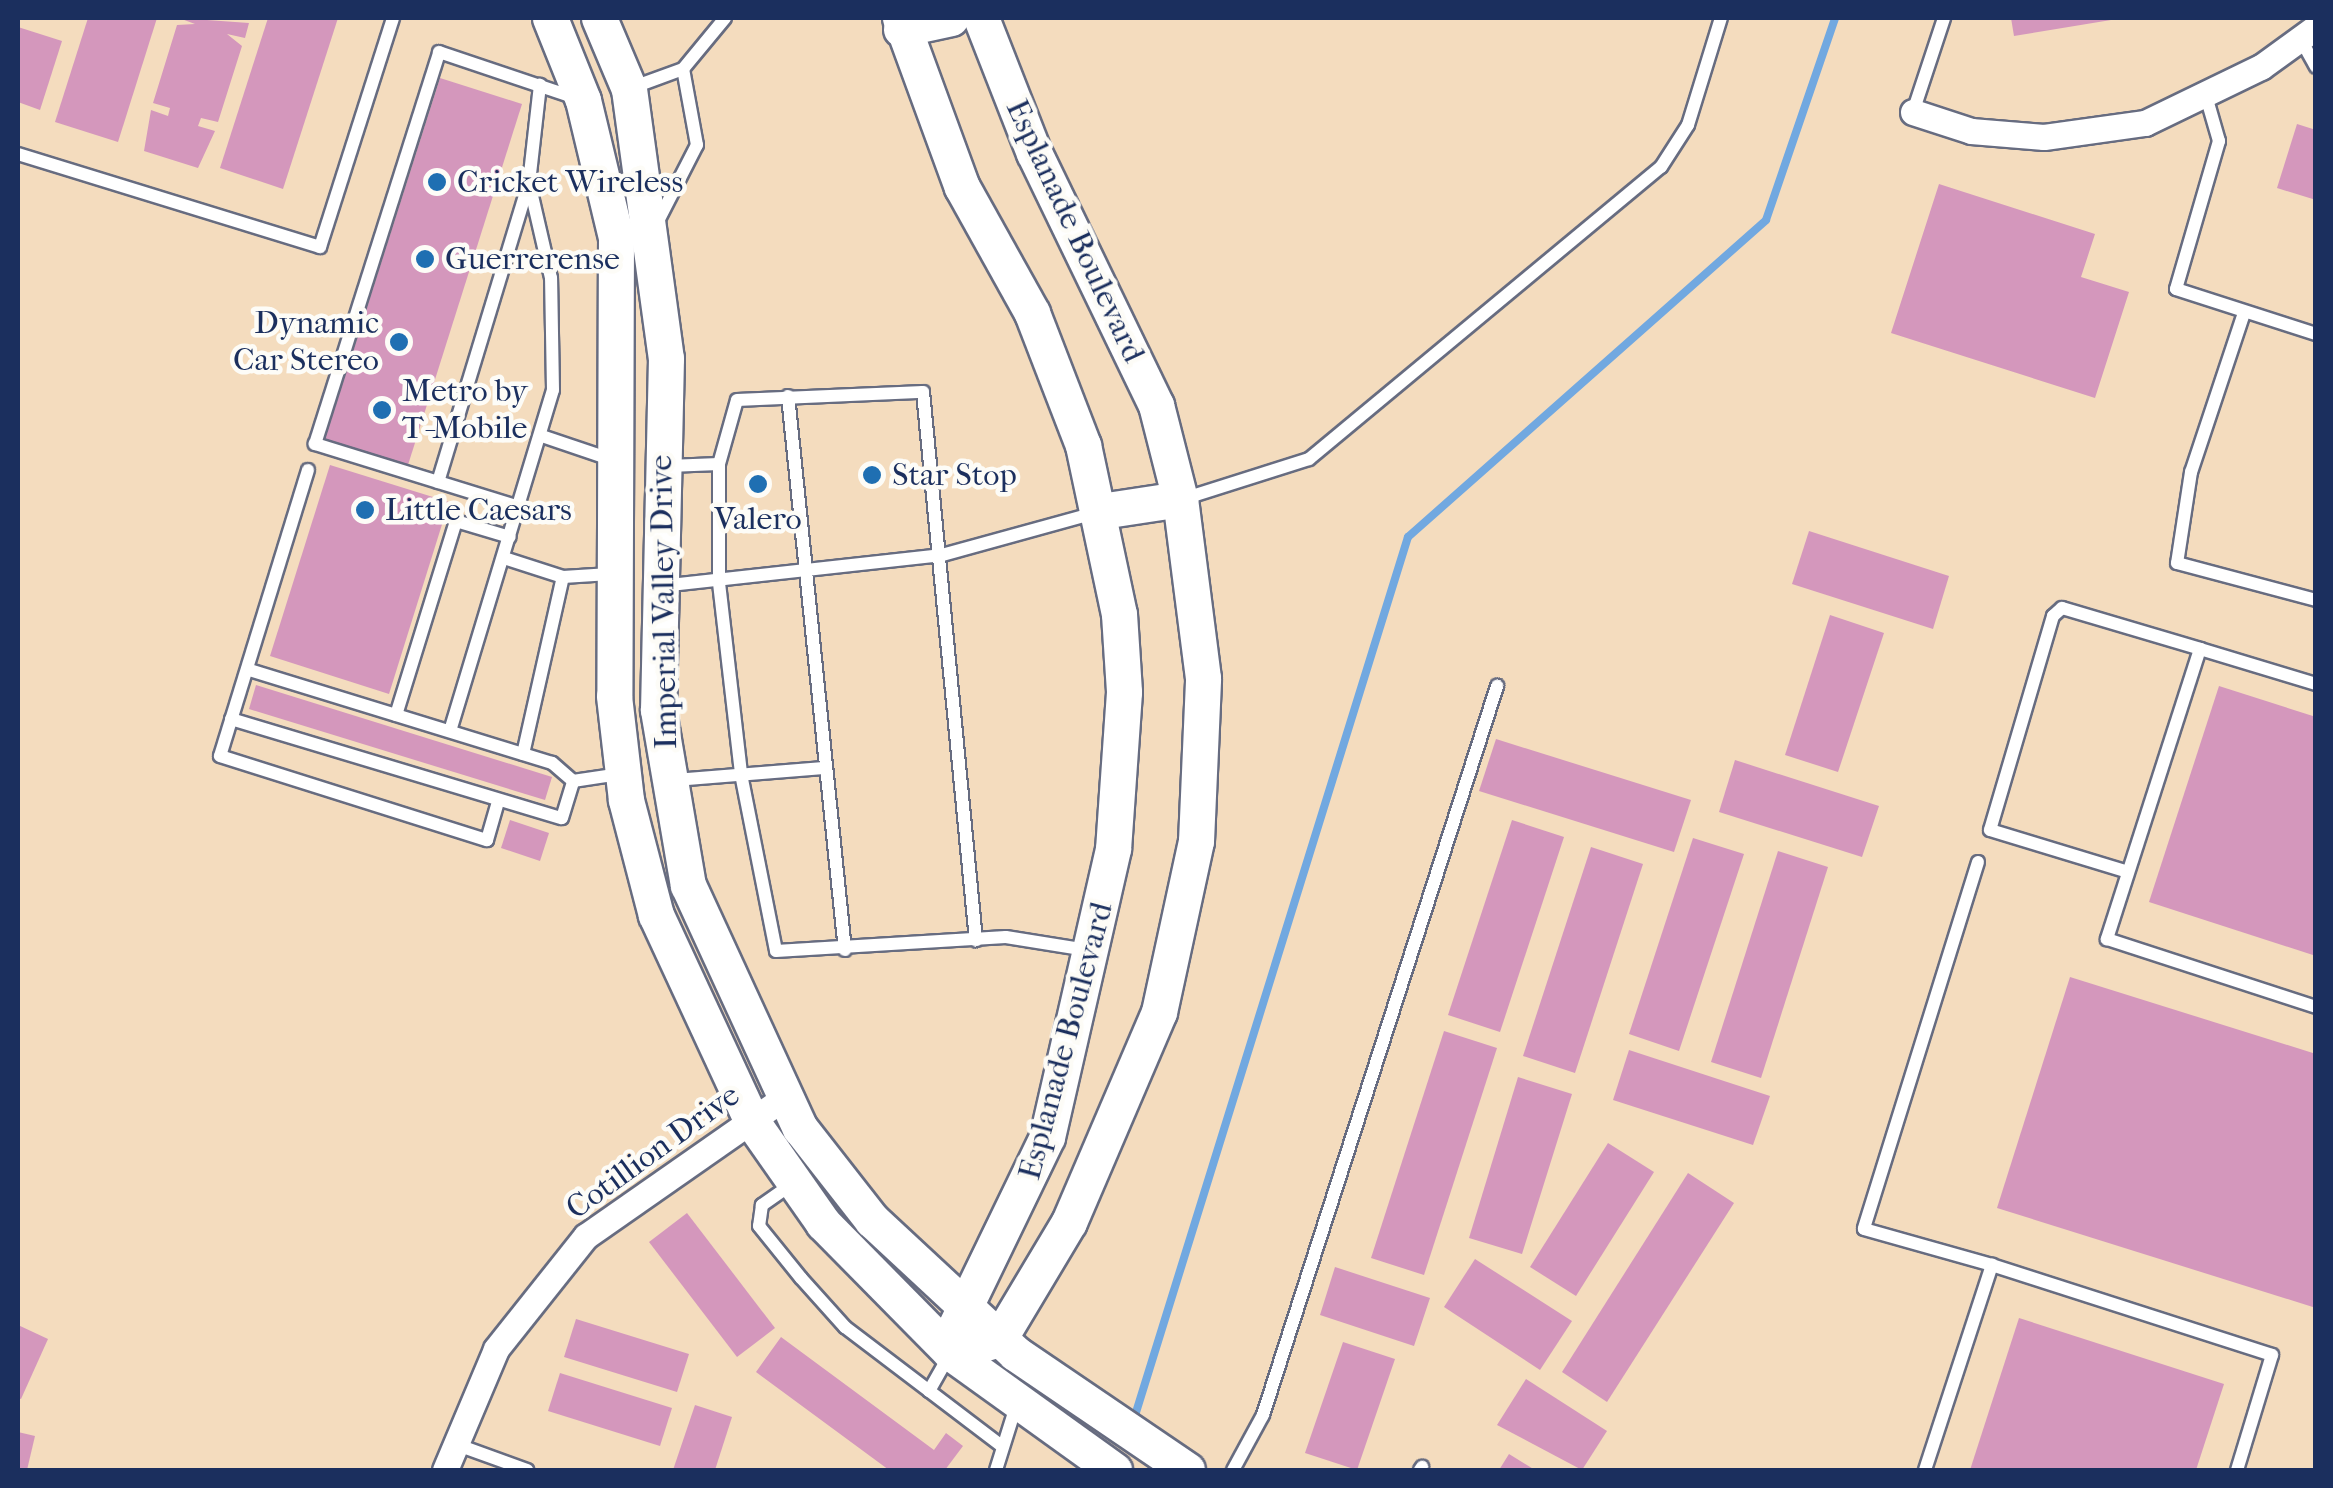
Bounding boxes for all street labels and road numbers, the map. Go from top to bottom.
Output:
street label: Esplanade Boulevard [997,93,1153,369]
street label: Imperial Valley Drive [642,454,686,750]
street label: Esplanade Boulevard [1010,898,1122,1184]
street label: Cotillion Drive [559,1076,747,1228]

